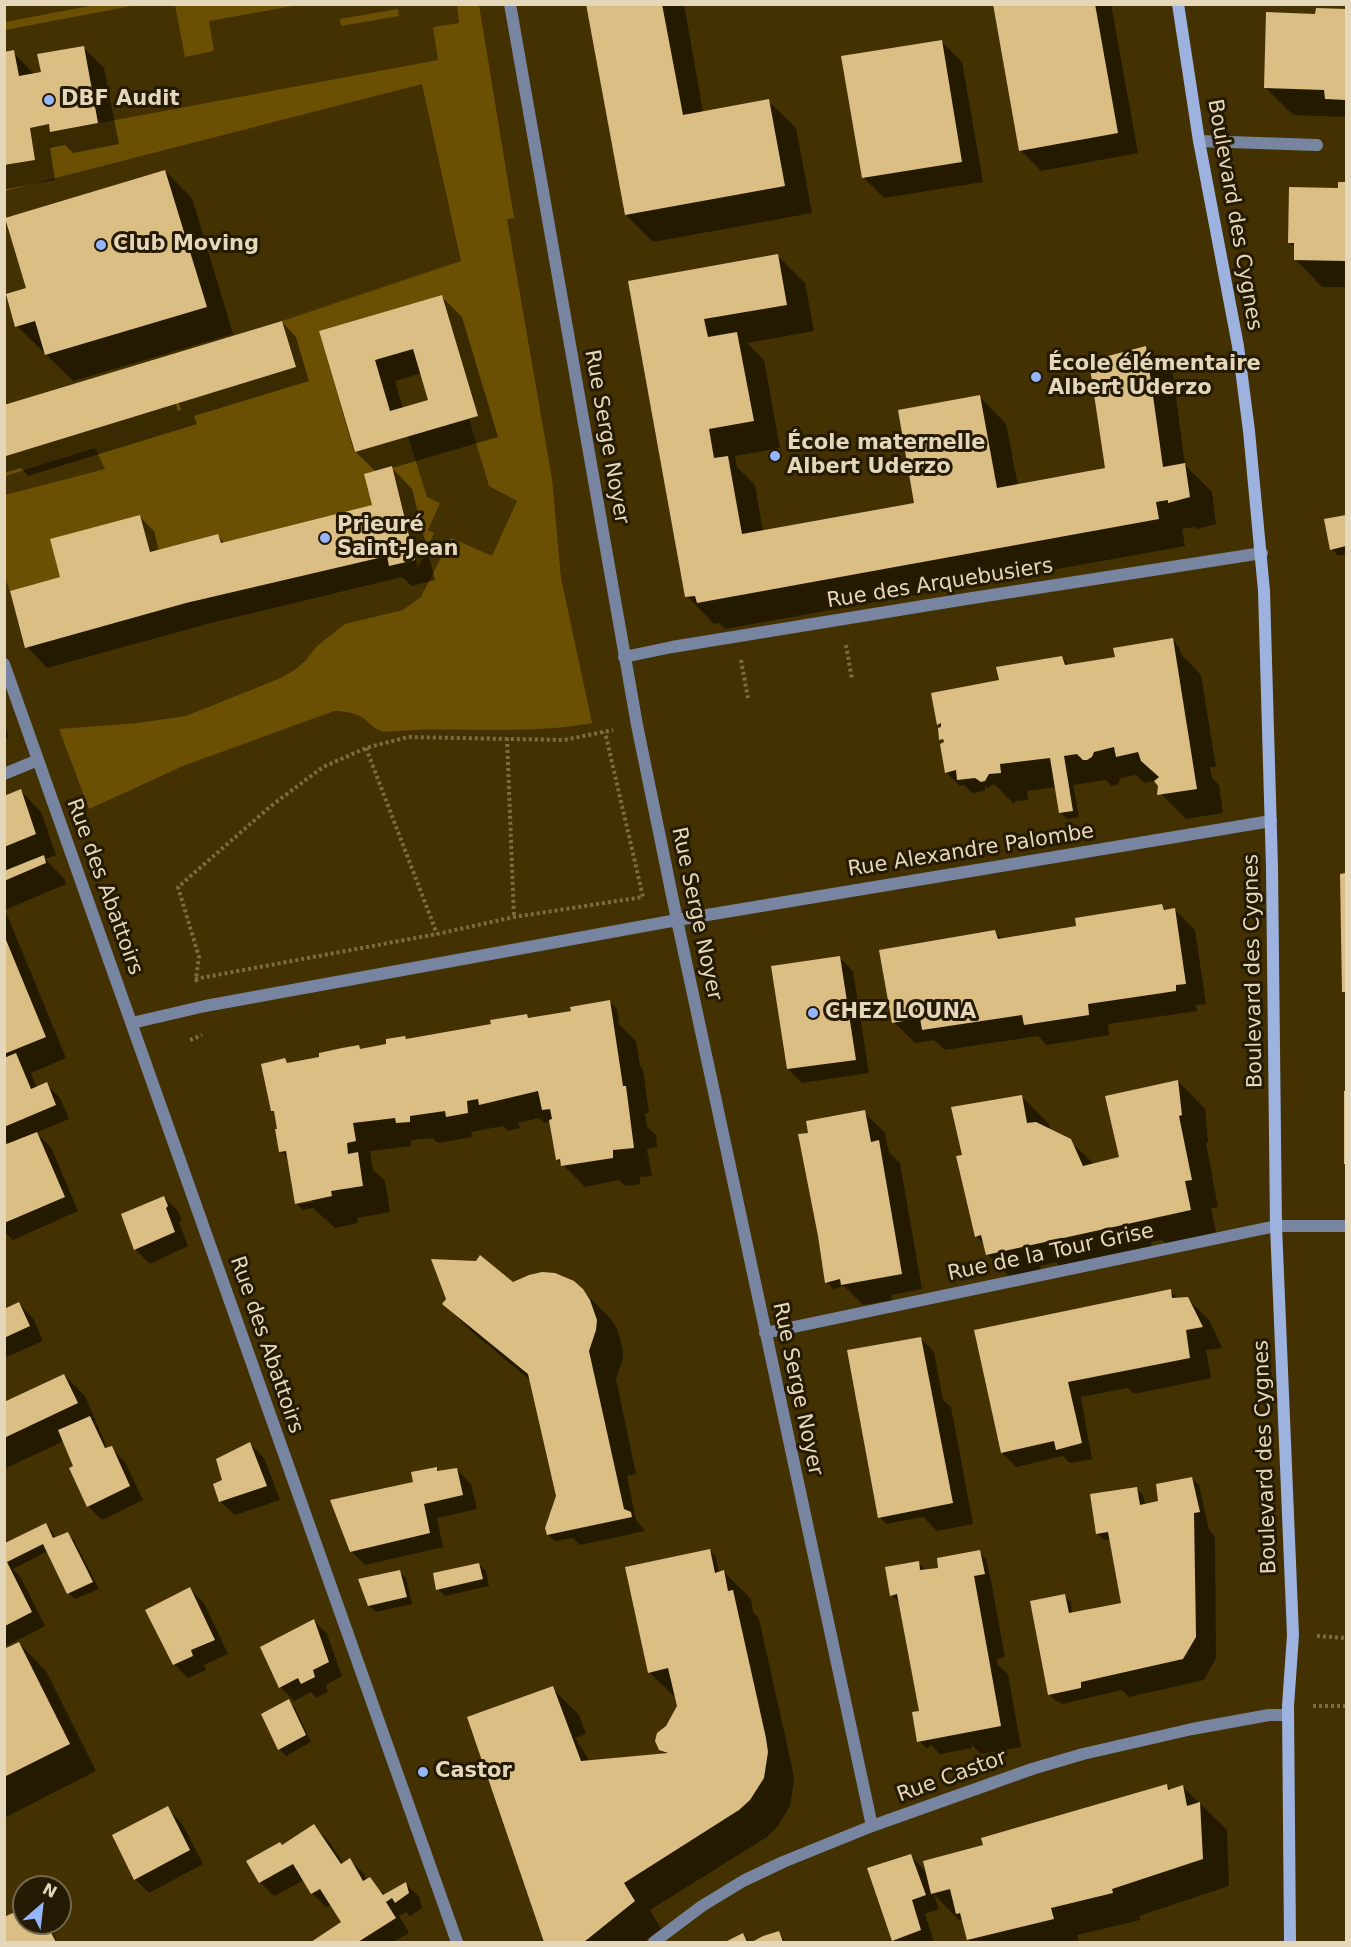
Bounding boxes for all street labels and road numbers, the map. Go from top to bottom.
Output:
street label: Boulevard des Cygnes [1201,97,1267,333]
street label: Rue Serge Noyer [578,348,634,526]
street label: Rue des Arquebusiers [825,554,1055,614]
street label: Rue des Abattoirs [60,795,148,979]
street label: Rue Alexandre Palombe [846,819,1096,883]
street label: Rue Serge Noyer [665,825,727,1003]
street label: Boulevard des Cygnes [1239,854,1269,1088]
street label: Rue de la Tour Grise [946,1219,1156,1287]
street label: Rue des Abattoirs [224,1253,308,1437]
street label: Rue Serge Noyer [766,1300,828,1478]
street label: Boulevard des Cygnes [1249,1339,1283,1575]
street label: Rue Castor [894,1746,1010,1808]

